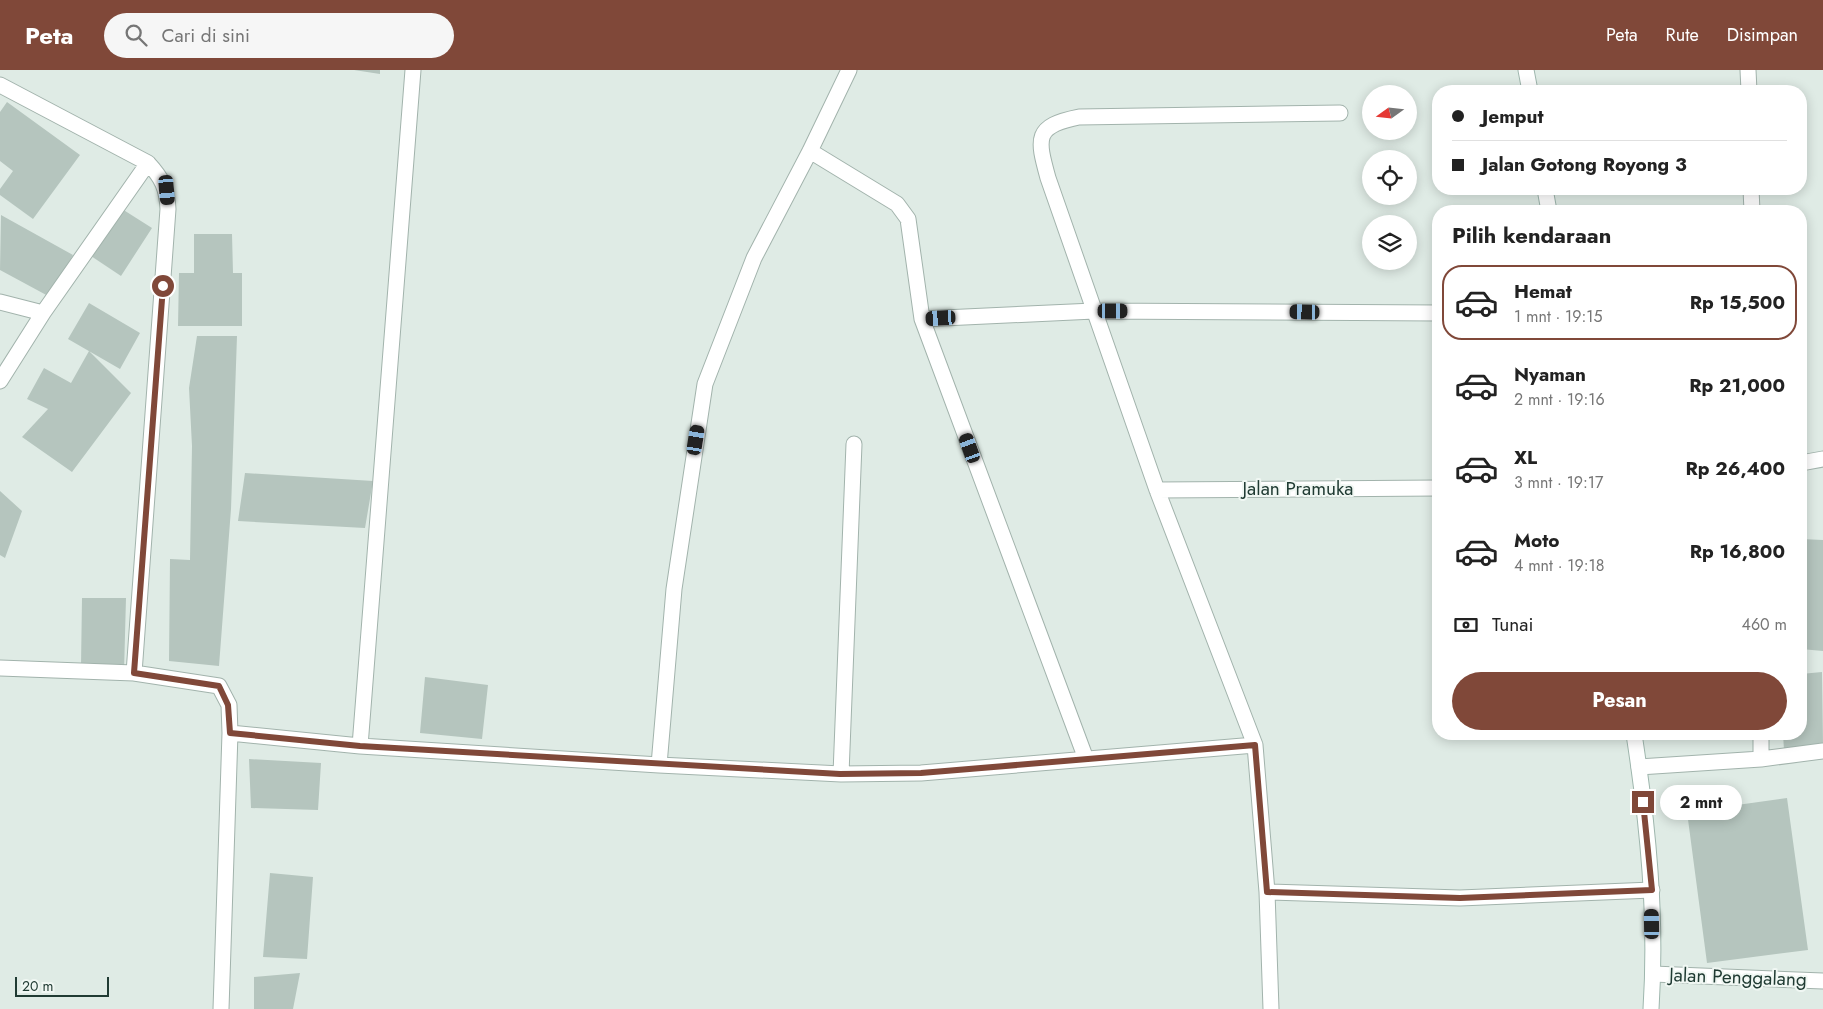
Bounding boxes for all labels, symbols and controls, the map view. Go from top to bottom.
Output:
search box [104,13,454,58]
text: Peta [25,18,74,53]
icon: search [122,21,150,49]
text: Cari di sini [162,22,250,49]
text: Peta [1606,22,1638,48]
text: Rute [1666,22,1699,48]
text: Disimpan [1727,22,1798,48]
north arrow [1362,85,1418,140]
map controls [1362,85,1417,270]
text: Jemput [1482,103,1543,130]
button: locate [1362,150,1417,205]
text: Jalan Gotong Royong 3 [1482,151,1687,178]
car [158,174,175,206]
button: layers [1362,215,1417,270]
text: Pilih kendaraan [1452,219,1611,251]
route start [152,275,174,297]
text: Hemat [1514,278,1572,305]
icon: car [1454,280,1499,325]
text: Rp 15,500 [1690,289,1785,316]
car [1098,304,1128,319]
car [1289,304,1320,320]
text: 1 mnt · 19:15 [1514,305,1603,328]
car [925,310,956,326]
text: Nyaman [1514,361,1586,388]
icon: car [1454,363,1499,408]
text: Rp 21,000 [1689,372,1785,399]
text: 2 mnt · 19:16 [1514,388,1605,411]
car [686,424,705,456]
car [957,431,982,465]
text: XL [1514,444,1537,471]
icon: car [1454,446,1499,491]
text: Rp 26,400 [1686,455,1785,482]
text: 3 mnt · 19:17 [1514,471,1603,494]
street label: Jalan Pramuka [1240,475,1353,502]
text: Moto [1514,527,1559,554]
icon: car [1454,529,1499,574]
text: Rp 16,800 [1690,538,1785,565]
text: 4 mnt · 19:18 [1514,554,1604,577]
icon: cash [1452,611,1480,639]
text: Tunai [1492,611,1533,638]
text: 460 m [1742,613,1787,636]
button: Pesan [1452,672,1787,730]
callout: 2 mnt [1660,784,1743,820]
route end [1632,791,1654,813]
text: 2 mnt [1680,791,1722,814]
car [1644,909,1659,939]
street label: Jalan Penggalang [1666,961,1807,993]
scale bar [15,974,109,997]
text: 20 m [22,976,54,996]

